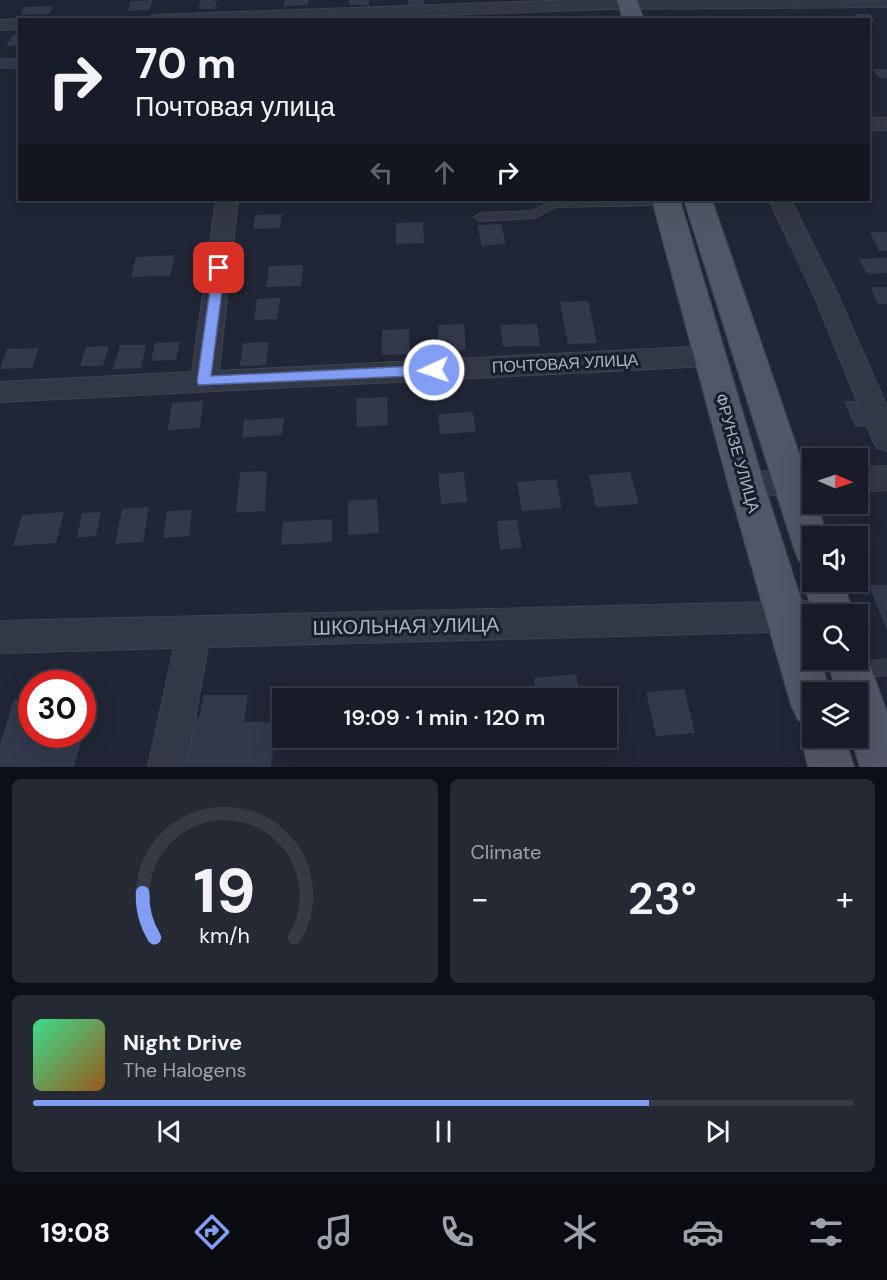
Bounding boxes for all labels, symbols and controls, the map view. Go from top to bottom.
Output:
text: 70 m [135,36,236,91]
icon: right [36,42,114,120]
text: Почтовая улица [135,89,335,124]
icon: left [365,156,398,189]
icon: ahead [428,156,461,189]
icon: right [491,156,524,189]
pin [193,242,244,293]
icon: arrive [202,251,235,284]
position arrow [402,338,466,402]
street label: ПОЧТОВАЯ УЛИЦА [491,349,639,378]
street label: ФРУНЗЕ УЛИЦА [710,391,765,515]
north arrow [802,448,868,514]
map controls [802,448,868,748]
button: sound [802,526,868,592]
button: search [802,604,868,670]
street label: ШКОЛЬНАЯ УЛИЦА [313,611,500,641]
speed limit sign: 30 [18,670,96,748]
button: layers [802,682,868,748]
text: 19:09 · 1 min · 120 m [344,703,545,732]
text: Climate [471,839,541,865]
text: 19 [194,850,256,931]
text: 23° [628,869,697,928]
text: − [471,877,489,920]
text: + [836,877,854,920]
text: km/h [199,922,250,950]
text: Night Drive [123,1028,242,1057]
text: The Halogens [123,1057,246,1083]
icon: previous [153,1115,186,1148]
icon: pause [427,1115,460,1148]
icon: next [701,1115,734,1148]
icon: directions [191,1211,233,1253]
icon: music [314,1211,356,1253]
icon: phone [436,1211,478,1253]
icon: climate [559,1211,601,1253]
icon: car [682,1211,724,1253]
icon: filters [805,1211,847,1253]
text: 19:08 [40,1215,110,1250]

